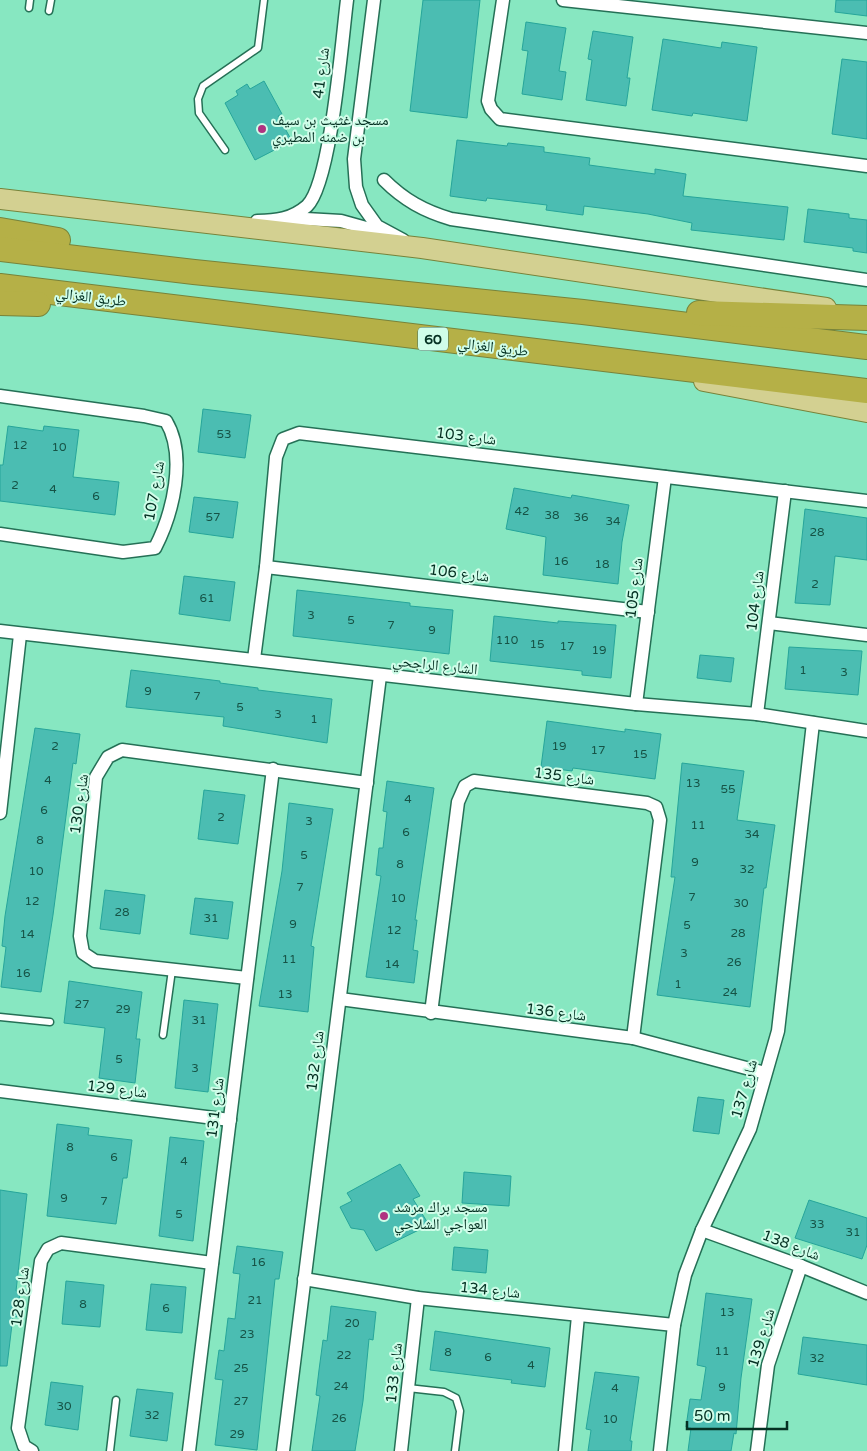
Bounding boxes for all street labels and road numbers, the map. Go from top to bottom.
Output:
street label: شارع 41 [309,46,334,100]
street label: طريق الغزالي [54,284,127,313]
road number: 60 [418,328,448,350]
street label: طريق الغزالي [456,334,529,363]
street label: شارع 103 [435,423,497,450]
street label: شارع 107 [140,459,169,523]
street label: شارع 105 [621,557,648,619]
street label: شارع 106 [428,560,490,587]
street label: شارع 104 [742,570,769,632]
street label: الشارع الراجحي [391,652,478,681]
street label: شارع 135 [533,763,595,790]
street label: شارع 130 [66,773,93,835]
street label: شارع 136 [525,999,587,1026]
street label: شارع 132 [302,1030,329,1092]
street label: شارع 137 [727,1057,762,1121]
street label: شارع 129 [86,1076,148,1103]
street label: شارع 131 [202,1077,229,1139]
street label: شارع 138 [759,1226,823,1265]
street label: شارع 128 [7,1266,34,1328]
street label: شارع 134 [459,1278,521,1303]
street label: شارع 139 [744,1306,779,1370]
street label: شارع 133 [382,1342,407,1404]

